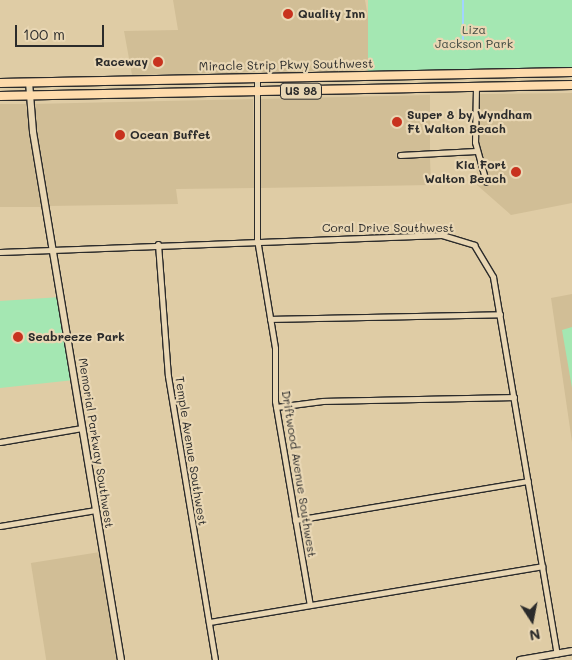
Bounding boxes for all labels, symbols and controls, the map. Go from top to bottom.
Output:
place label: Quality Inn [298,7,365,21]
marker: Quality Inn [282,8,294,20]
scale bar [18,15,106,47]
park label: Liza Jackson Park [435,23,513,51]
text: 100 m [23,24,65,44]
place label: Raceway [95,55,148,69]
marker: Raceway [152,56,164,68]
street label: Miracle Strip Pkwy Southwest [199,56,373,74]
road number: US 98 [280,82,322,100]
place label: Super 8 by Wyndham Ft Walton Beach [407,108,532,136]
marker: Super 8 by Wyndham Ft Walton Beach [391,116,403,128]
place label: Ocean Buffet [130,128,210,142]
marker: Ocean Buffet [114,129,126,141]
place label: Kia Fort Walton Beach [425,158,506,186]
marker: Kia Fort Walton Beach [510,166,522,178]
street label: Coral Drive Southwest [322,221,454,235]
place label: Seabreeze Park [28,330,125,344]
marker: Seabreeze Park [12,331,24,343]
street label: Memorial Parkway Southwest [75,357,117,529]
street label: Temple Avenue Southwest [172,375,210,527]
street label: Driftwood Avenue Southwest [279,390,319,558]
north arrow [507,595,557,645]
text: N [528,625,542,646]

